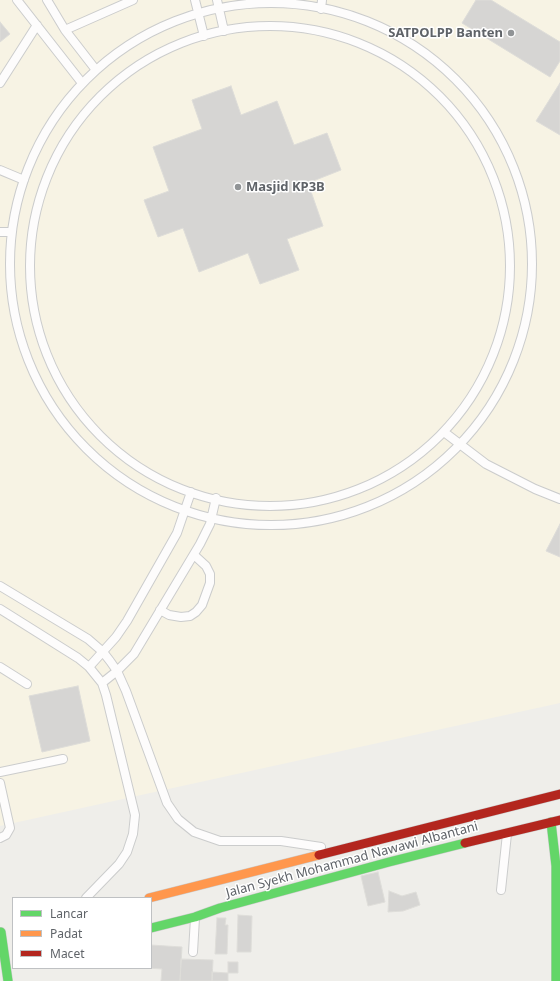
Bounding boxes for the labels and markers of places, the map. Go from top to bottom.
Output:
place label: SATPOLPP Banten [388,25,503,41]
marker: SATPOLPP Banten [506,28,516,38]
place label: Masjid KP3B [246,179,325,195]
marker: Masjid KP3B [233,182,243,192]

